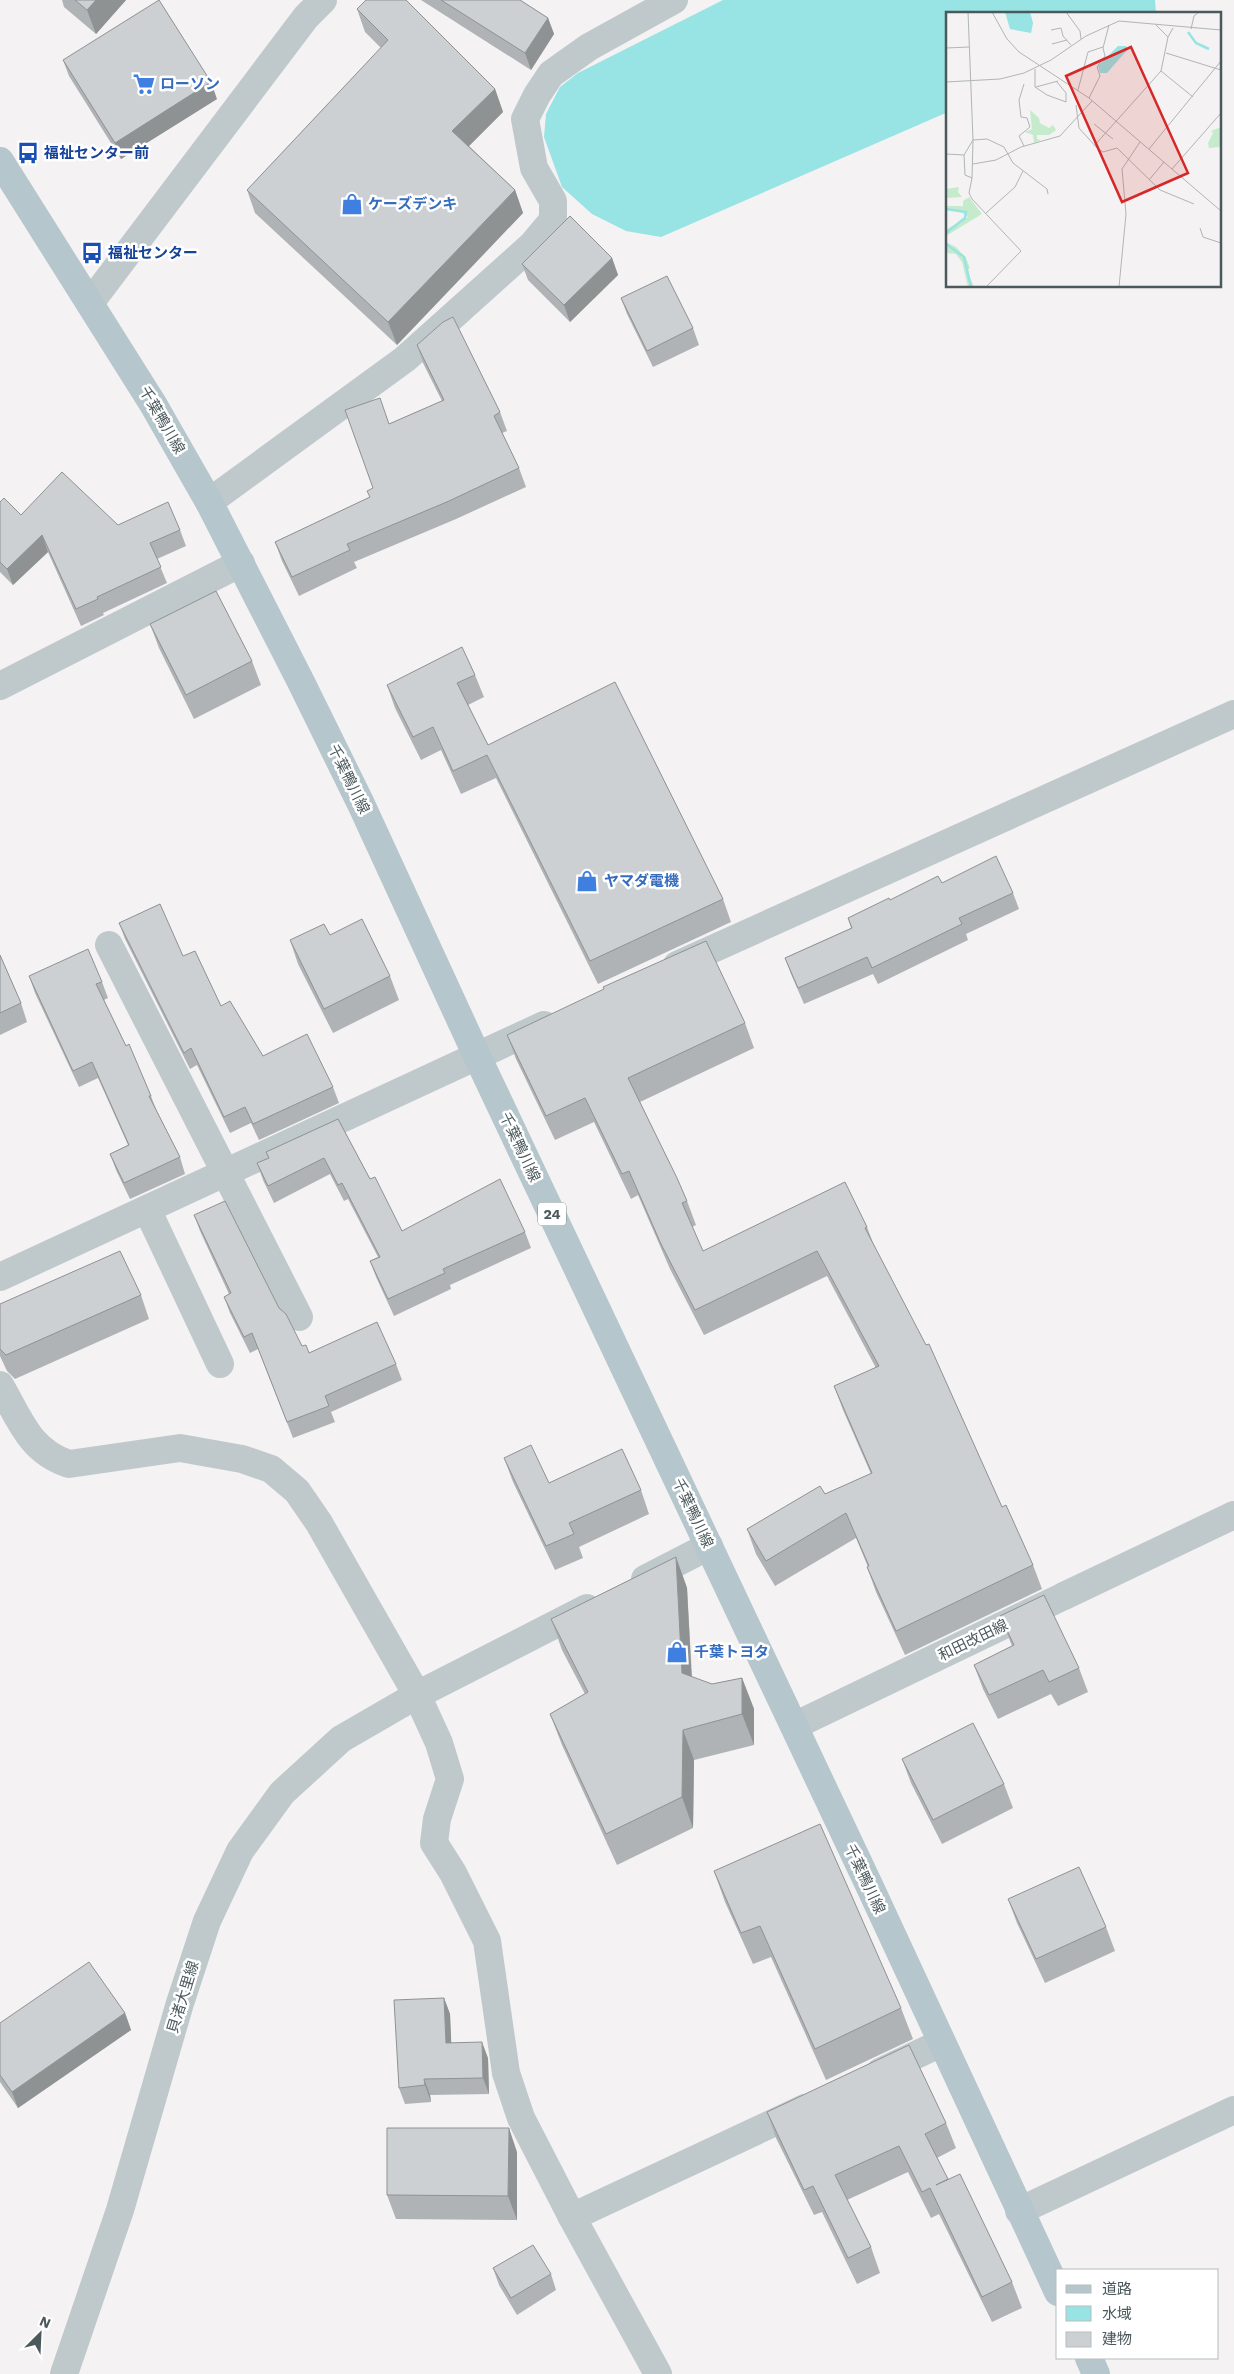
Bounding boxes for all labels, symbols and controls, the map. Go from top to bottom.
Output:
inset map [946,12,1222,288]
supermarket icon: ローソン [131,71,157,97]
place label: ローソン [160,75,220,93]
bus stop icon: 福祉センター前 [15,140,41,166]
place label: 福祉センター前 [43,144,149,162]
shop icon: ケーズデンキ [339,191,365,217]
place label: ケーズデンキ [368,195,457,213]
bus stop icon: 福祉センター [79,240,105,266]
place label: 福祉センター [107,244,198,262]
street label: 千葉鴨川線 [135,383,189,457]
street label: 千葉鴨川線 [324,741,374,817]
shop icon: ヤマダ電機 [574,868,600,894]
place label: ヤマダ電機 [604,872,679,890]
street label: 千葉鴨川線 [496,1109,544,1185]
road number: 24 [538,1202,566,1226]
street label: 千葉鴨川線 [669,1475,717,1551]
street label: 和田改田線 [935,1615,1011,1665]
shop icon: 千葉トヨタ [664,1639,690,1665]
place label: 千葉トヨタ [694,1643,769,1661]
street label: 千葉鴨川線 [841,1841,889,1917]
street label: 貝渚大里線 [163,1958,203,2036]
legend [1056,2269,1219,2359]
text: 道路 [1102,2280,1132,2298]
text: 水域 [1102,2305,1132,2323]
north arrow [15,2309,65,2359]
text: N [37,2313,53,2332]
text: 建物 [1102,2330,1132,2348]

